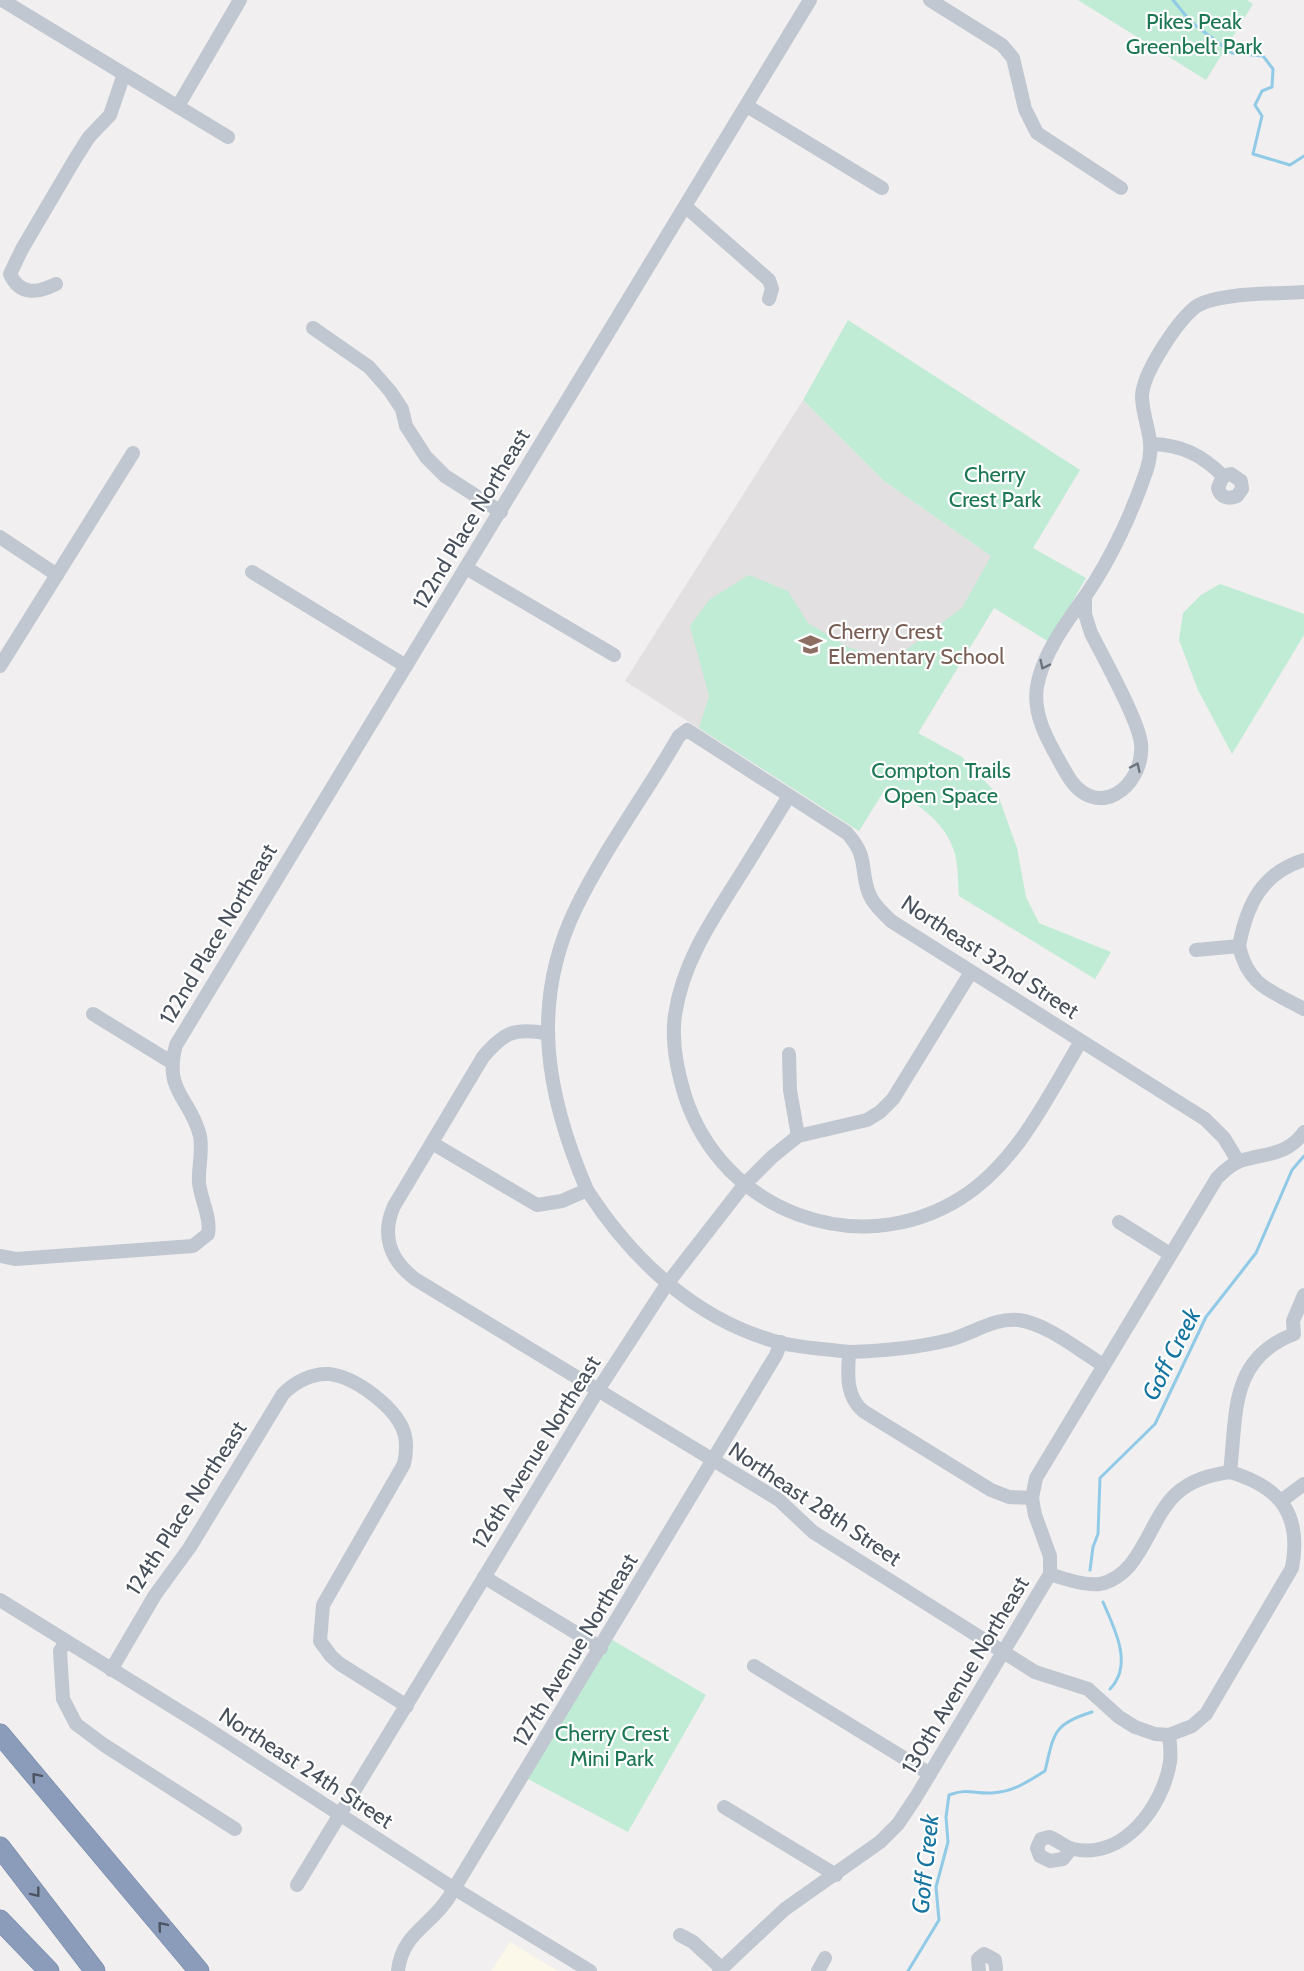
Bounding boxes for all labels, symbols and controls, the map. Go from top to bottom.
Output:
park label: Pikes Peak Greenbelt Park [1126,8,1262,60]
street label: 122nd Place Northeast [406,423,536,614]
park label: Cherry Crest Park [949,461,1041,513]
place label: Cherry Crest Elementary School [828,618,1005,670]
school or university icon: Cherry Crest Elementary School [797,631,823,657]
one-way arrow [1040,658,1051,669]
park label: Compton Trails Open Space [871,757,1011,809]
one-way arrow [1128,762,1140,773]
street label: 122nd Place Northeast [153,838,283,1029]
street label: Northeast 32nd Street [896,889,1084,1025]
water label: Goff Creek [1135,1302,1207,1405]
street label: 126th Avenue Northeast [466,1350,607,1553]
street label: 124th Place Northeast [120,1416,253,1600]
street label: Northeast 28th Street [723,1436,907,1572]
street label: 127th Avenue Northeast [507,1548,644,1752]
street label: 130th Avenue Northeast [895,1571,1035,1779]
street label: Northeast 24th Street [214,1702,399,1835]
park label: Cherry Crest Mini Park [555,1720,670,1772]
one-way arrow [32,1773,43,1784]
water label: Goff Creek [905,1812,945,1915]
one-way arrow [28,1886,39,1897]
one-way arrow [158,1922,169,1933]

